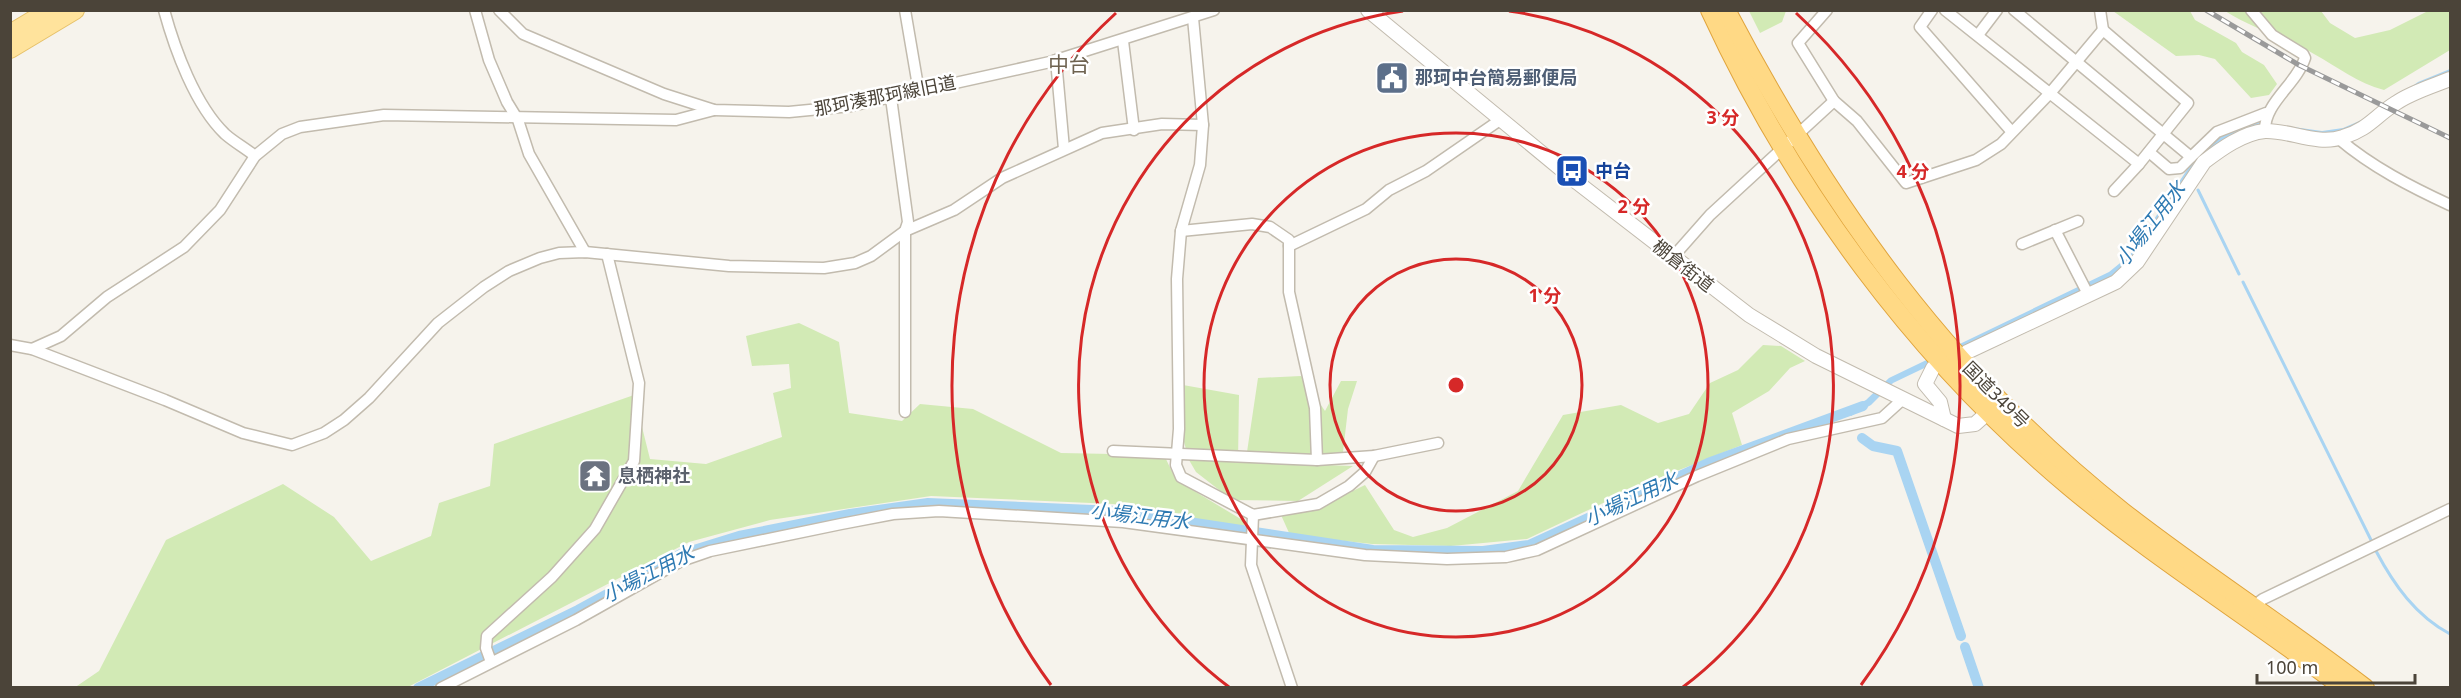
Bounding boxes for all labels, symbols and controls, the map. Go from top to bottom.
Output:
district label: 中台 [1048,50,1090,78]
public building icon: 那珂中台簡易郵便局 [1374,60,1410,96]
place label: 那珂中台簡易郵便局 [1415,65,1577,89]
street label: 那珂湊那珂線旧道 [812,70,958,121]
text: 3 分 [1707,105,1739,129]
bus stop icon: 中台 [1554,153,1590,189]
place label: 中台 [1595,158,1631,182]
text: 4 分 [1897,159,1929,183]
water label: 小場江用水 [2108,174,2192,271]
text: 2 分 [1618,194,1650,218]
street label: 棚倉街道 [1648,234,1719,297]
text: 1 分 [1529,283,1561,307]
street label: 国道349号 [1958,356,2035,433]
centre of rings [1446,375,1466,395]
temple icon: 息栖神社 [577,458,613,494]
place label: 息栖神社 [618,463,690,487]
water label: 小場江用水 [1580,464,1684,532]
water label: 小場江用水 [1089,496,1193,535]
water label: 小場江用水 [597,538,700,608]
scale bar [2257,647,2414,685]
text: 100 m [2266,655,2318,679]

